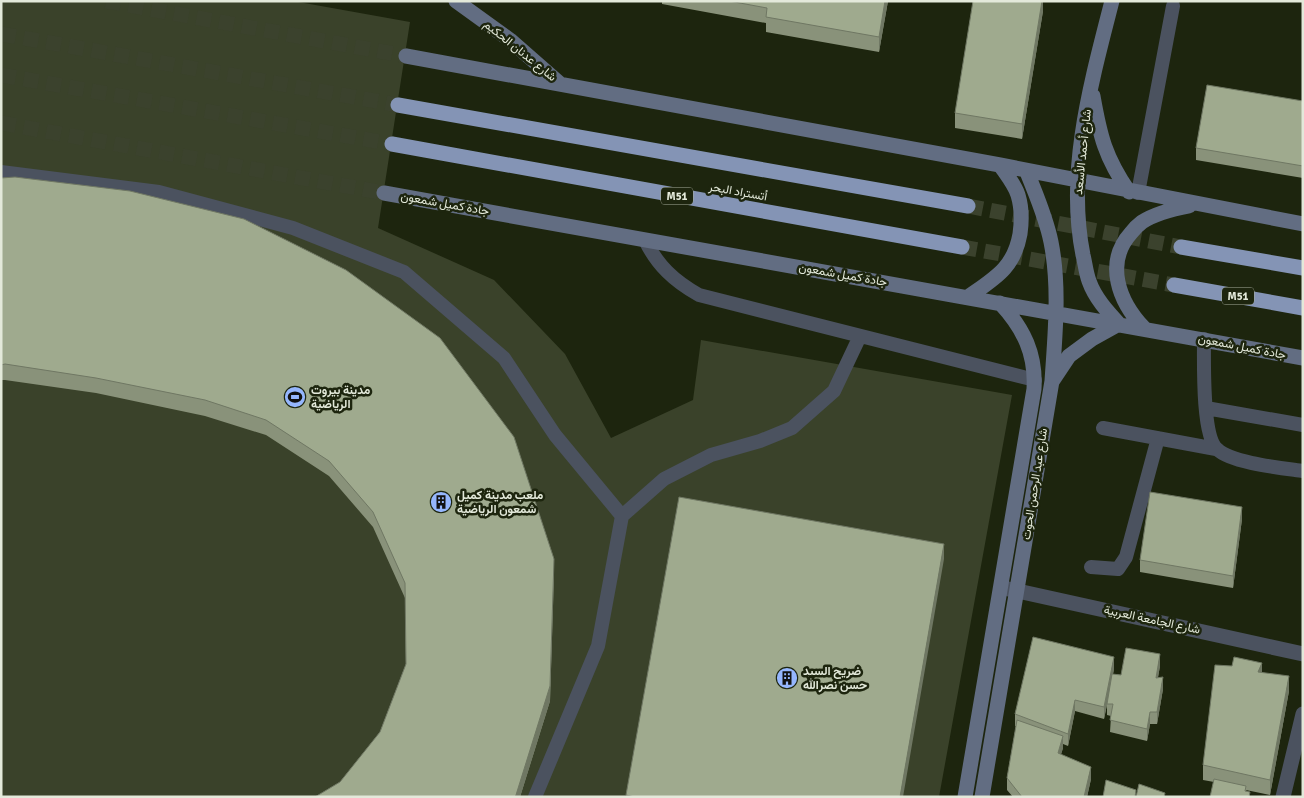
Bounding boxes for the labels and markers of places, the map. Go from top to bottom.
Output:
place label: مدينة بيروت الرياضية [311,383,371,412]
sports icon: مدينة بيروت الرياضية [283,385,307,409]
place label: ملعب مدينة كميل شمعون الرياضية [457,488,544,517]
building icon: ملعب مدينة كميل شمعون الرياضية [429,490,453,514]
place label: ضريح السيد حسن نصرالله [803,664,867,693]
building icon: ضريح السيد حسن نصرالله [775,666,799,690]

